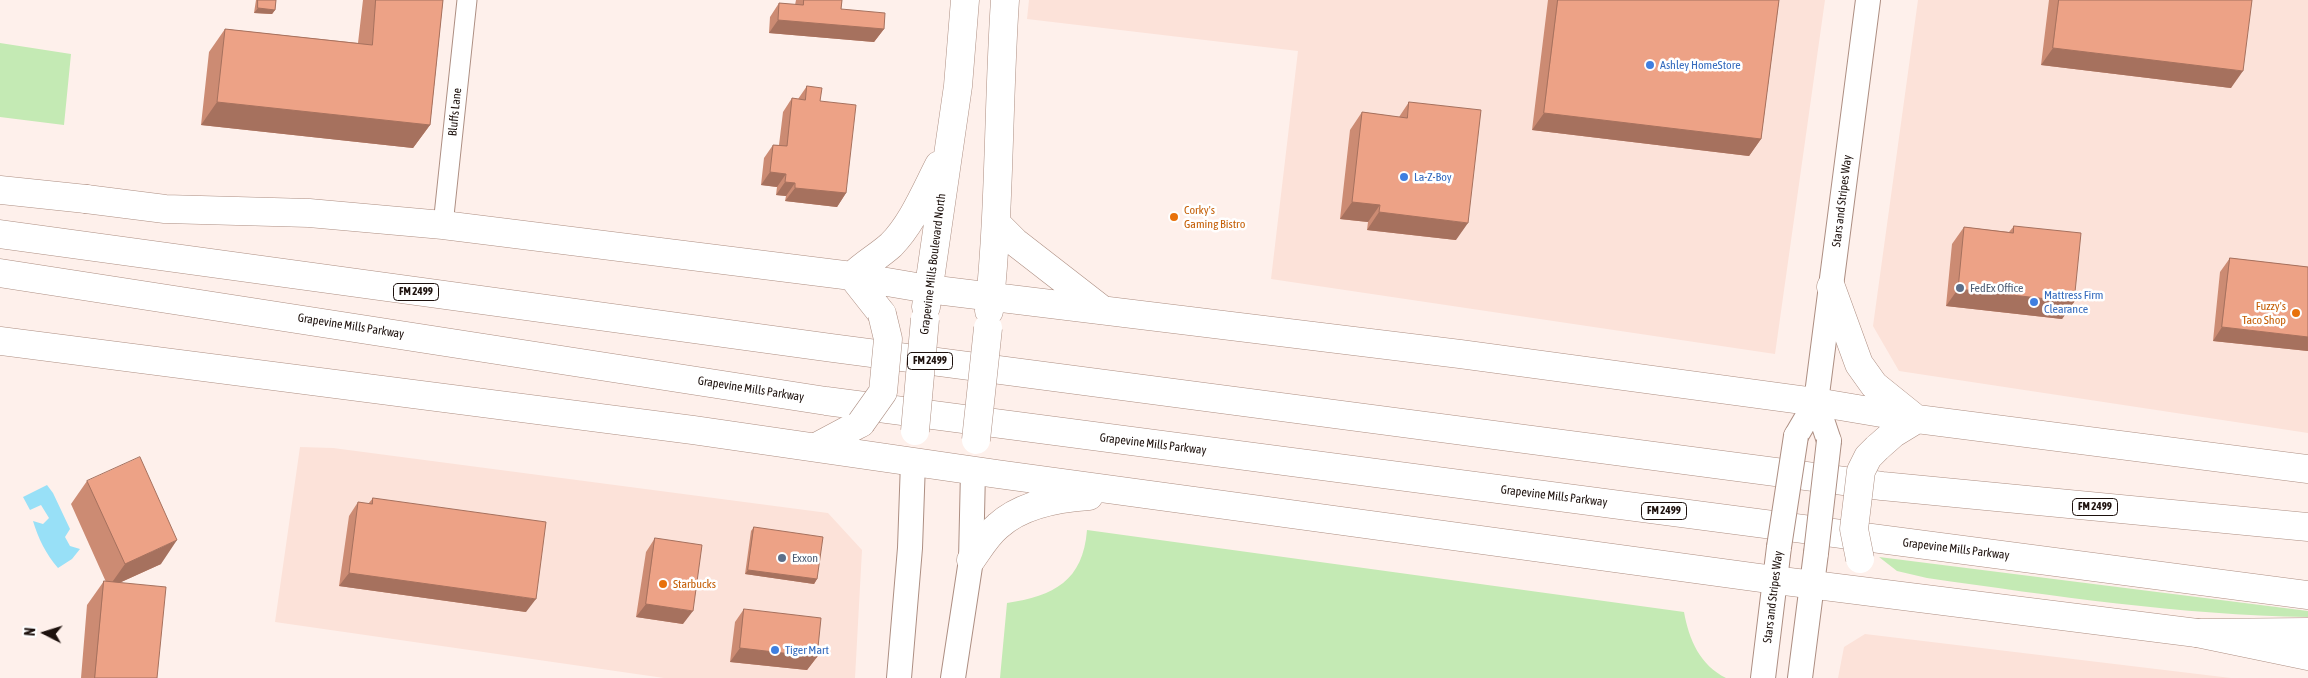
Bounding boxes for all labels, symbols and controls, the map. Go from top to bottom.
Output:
place label: Ashley HomeStore [1660,58,1741,72]
marker: Ashley HomeStore [1644,59,1656,71]
street label: Bluffs Lane [445,87,465,137]
street label: Stars and Stripes Way [1829,154,1855,248]
place label: La-Z-Boy [1414,170,1452,184]
marker: La-Z-Boy [1398,171,1410,183]
street label: Grapevine Mills Boulevard North [917,193,949,335]
place label: Corky's Gaming Bistro [1184,203,1245,231]
marker: Corky's Gaming Bistro [1168,211,1180,223]
place label: FedEx Office [1970,281,2023,295]
marker: FedEx Office [1954,282,1966,294]
road number: FM 2499 [394,284,438,300]
place label: Mattress Firm Clearance [2044,288,2103,316]
marker: Mattress Firm Clearance [2028,296,2040,308]
place label: Fuzzy's Taco Shop [2242,299,2286,327]
marker: Fuzzy's Taco Shop [2290,307,2302,319]
street label: Grapevine Mills Parkway [297,310,405,342]
road number: FM 2499 [908,352,952,370]
street label: Grapevine Mills Parkway [697,373,805,405]
street label: Grapevine Mills Parkway [1099,430,1207,458]
street label: Grapevine Mills Parkway [1500,482,1608,510]
road number: FM 2499 [2072,498,2118,516]
road number: FM 2499 [1642,502,1686,520]
street label: Grapevine Mills Parkway [1902,535,2010,563]
street label: Stars and Stripes Way [1760,550,1786,644]
place label: Exxon [792,551,818,565]
marker: Exxon [776,552,788,564]
place label: Starbucks [673,577,716,591]
marker: Starbucks [657,578,669,590]
north arrow [20,608,70,658]
text: N [22,627,38,637]
place label: Tiger Mart [785,643,829,657]
marker: Tiger Mart [769,644,781,656]

